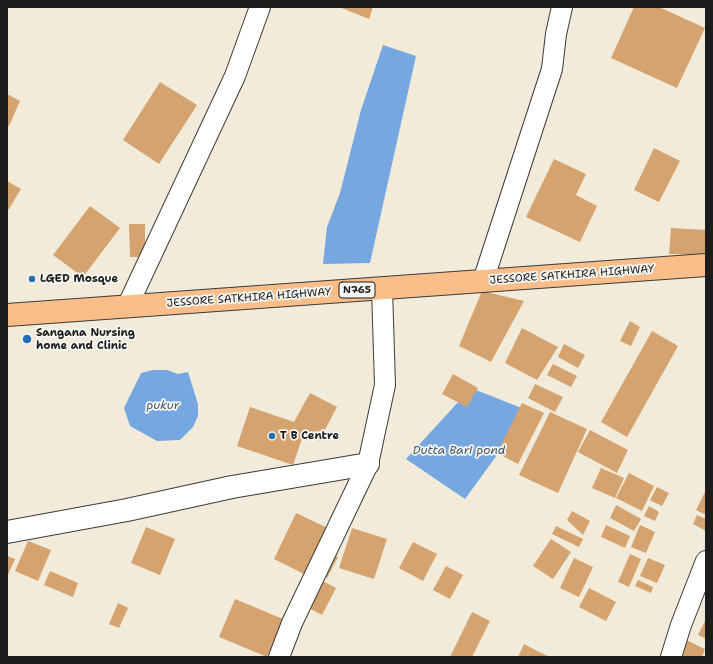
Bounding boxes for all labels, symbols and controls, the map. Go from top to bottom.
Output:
street label: JESSORE SATKHIRA HIGHWAY [489,263,655,287]
place label: LGED Mosque [40,272,118,286]
marker: LGED Mosque [27,274,37,284]
road number: N765 [339,282,375,298]
street label: JESSORE SATKHIRA HIGHWAY [166,286,332,310]
place label: Sangana Nursing home and Clinic [36,326,135,352]
marker: Sangana Nursing home and Clinic [21,333,33,345]
water label: pukur [147,399,179,413]
place label: T B Centre [280,429,339,443]
marker: T B Centre [267,431,277,441]
water label: Dutta Bari pond [413,444,505,458]

